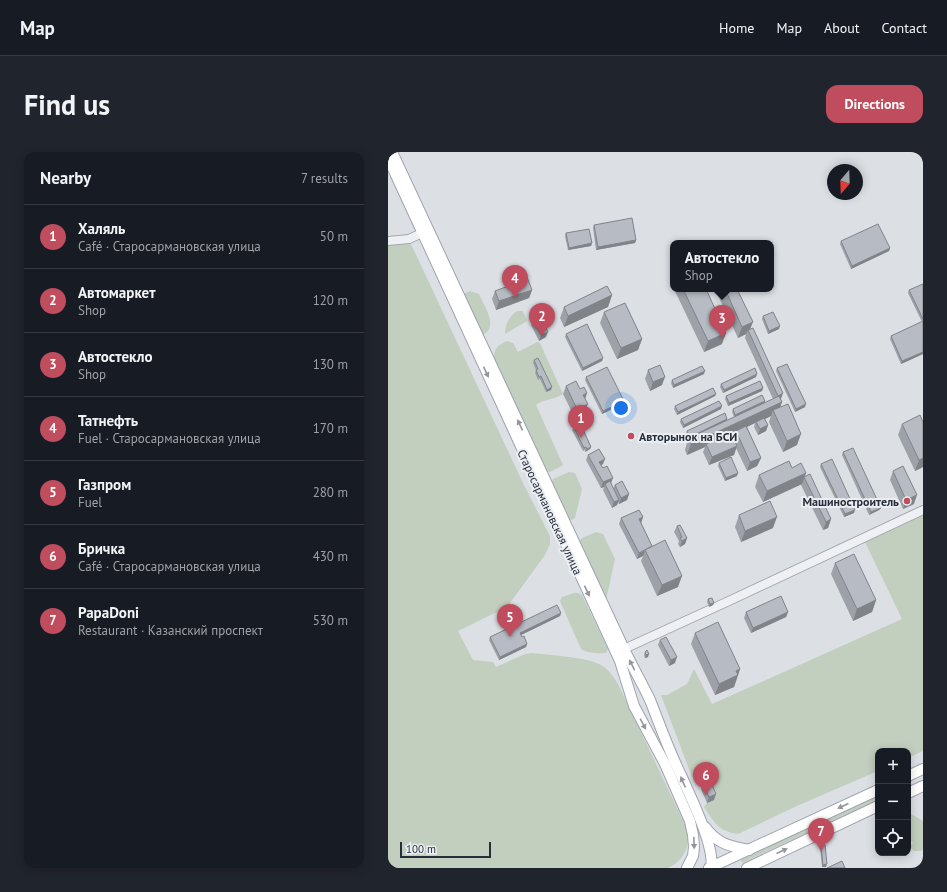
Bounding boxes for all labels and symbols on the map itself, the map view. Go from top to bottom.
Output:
north arrow [827,164,863,200]
pin: 4 [502,265,528,298]
pin: 2 [529,303,555,336]
pin: 3 [709,305,735,338]
one-way arrow [483,366,489,377]
your location [611,398,631,418]
pin: 1 [568,405,594,438]
one-way arrow [517,420,523,431]
place label: Авторынок на БСИ [639,429,737,444]
marker: Авторынок на БСИ [626,431,636,441]
street label: Старосармановская улица [514,447,586,577]
place label: Машиностроитель [802,494,899,509]
marker: Машиностроитель [902,496,912,506]
one-way arrow [584,586,590,597]
pin: 5 [497,604,523,637]
one-way arrow [629,659,635,670]
one-way arrow [640,718,646,730]
pin: 6 [693,762,719,795]
one-way arrow [680,775,686,787]
one-way arrow [837,803,848,809]
pin: 7 [808,818,834,851]
one-way arrow [690,837,697,849]
scale bar [400,840,491,859]
one-way arrow [776,848,788,854]

